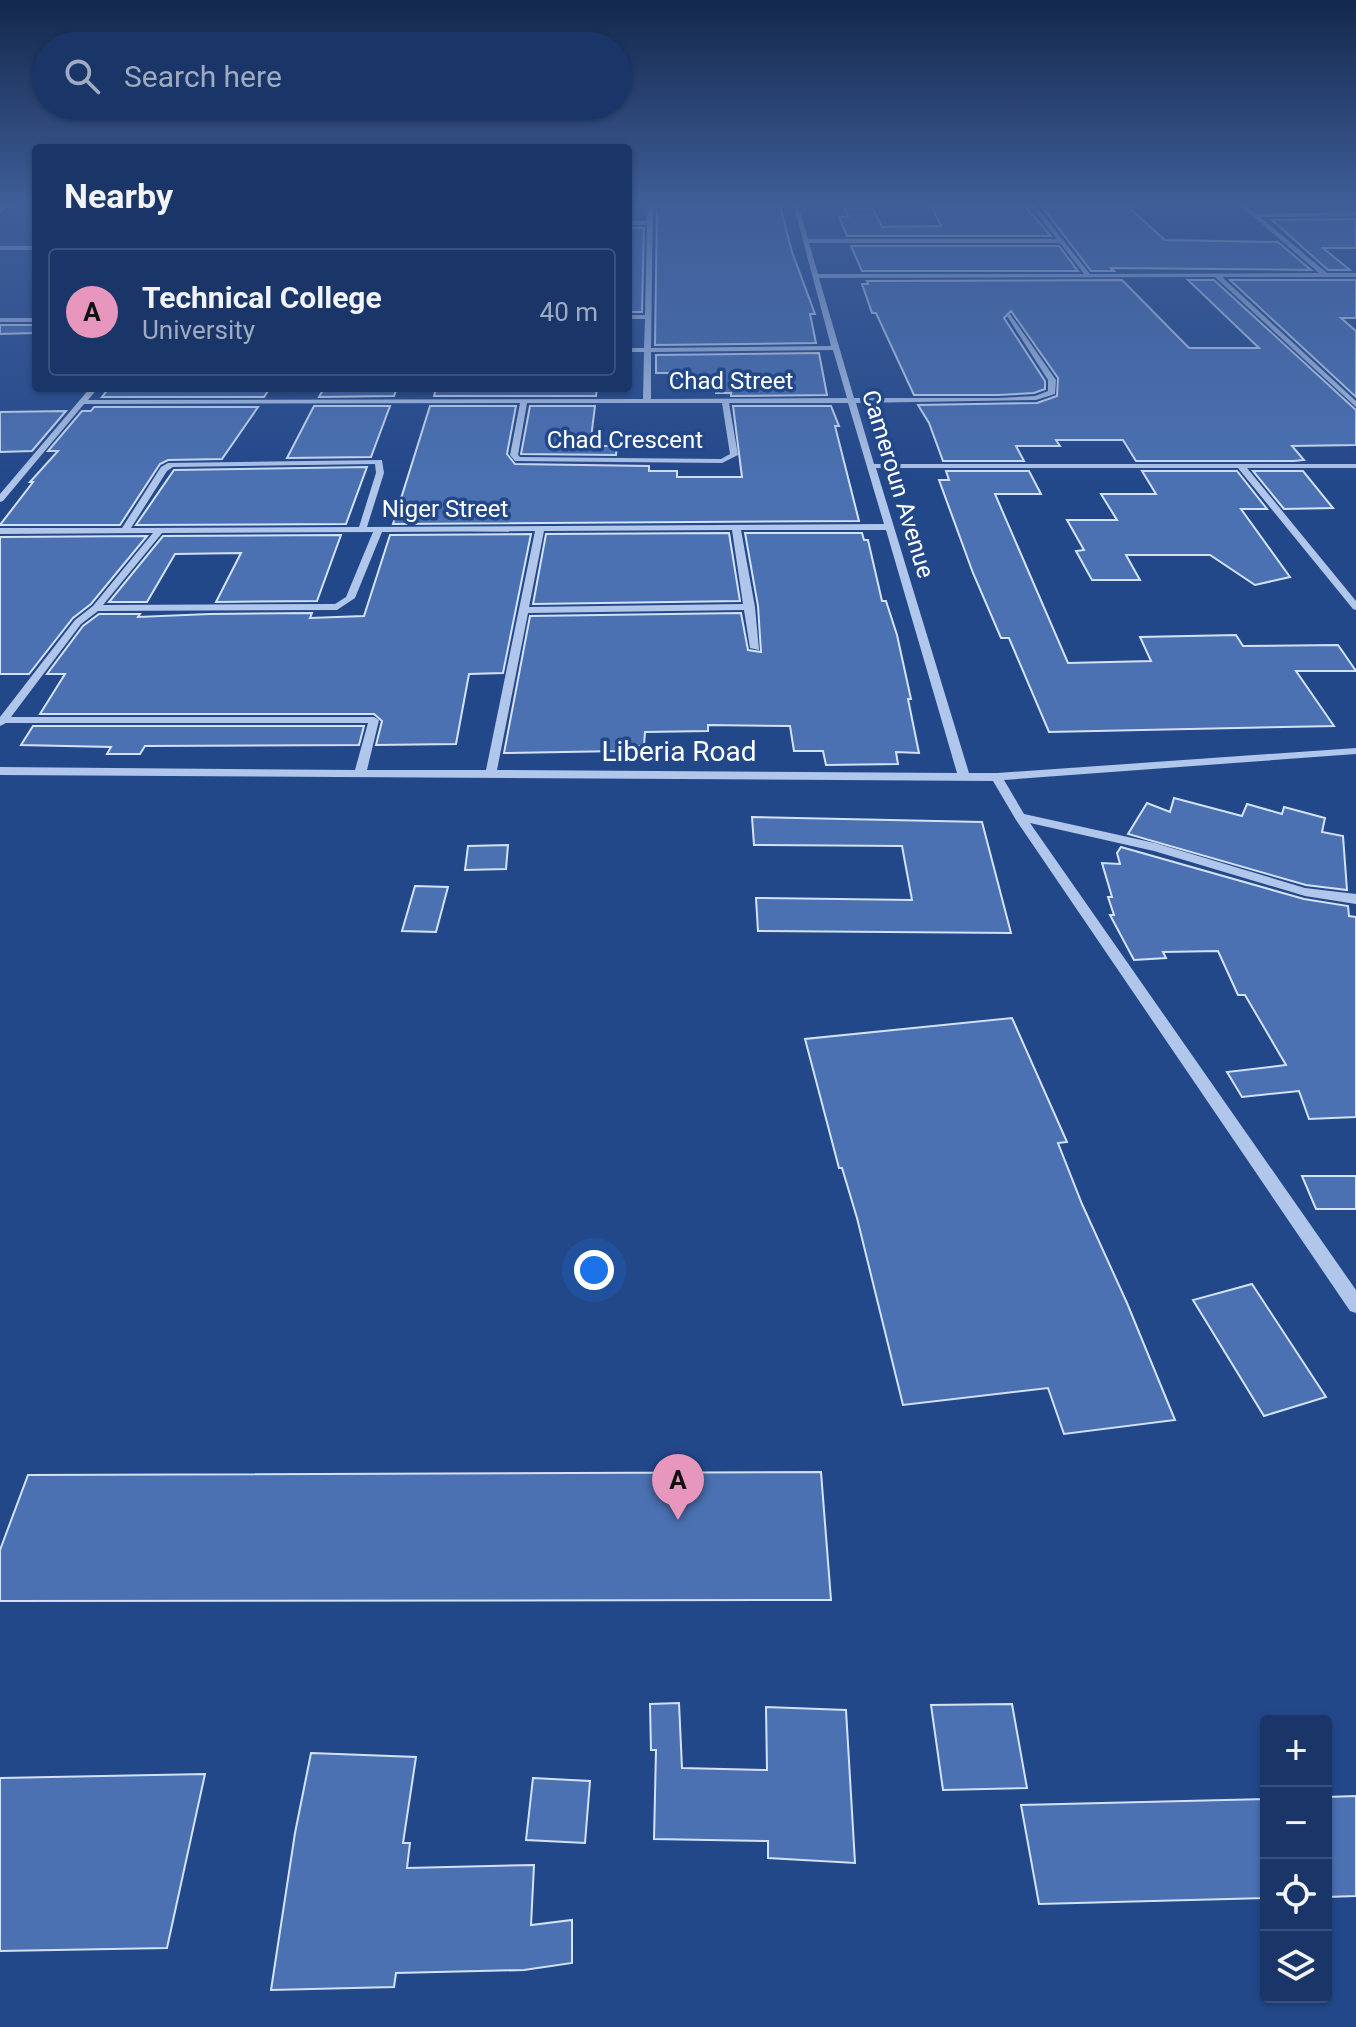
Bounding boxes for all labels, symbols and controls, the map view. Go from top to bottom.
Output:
search box [32,32,632,120]
icon: search [60,54,104,98]
text: Search here [124,59,282,94]
text: Nearby [64,176,173,216]
text: Technical College [142,280,382,315]
text: A [83,297,101,327]
text: 40 m [540,297,598,327]
text: University [142,315,255,345]
street label: Chad Street [669,367,793,395]
street label: Cameroun Avenue [856,387,940,581]
street label: Chad Crescent [547,426,703,454]
street label: Niger Street [382,495,508,523]
street label: Liberia Road [601,735,757,768]
your location [574,1250,614,1290]
pin: A [652,1454,704,1520]
map controls [1260,1715,1332,2003]
button: + [1260,1715,1332,1787]
button: − [1260,1787,1332,1859]
button: locate [1260,1859,1332,1931]
button: layers [1260,1931,1332,2003]

